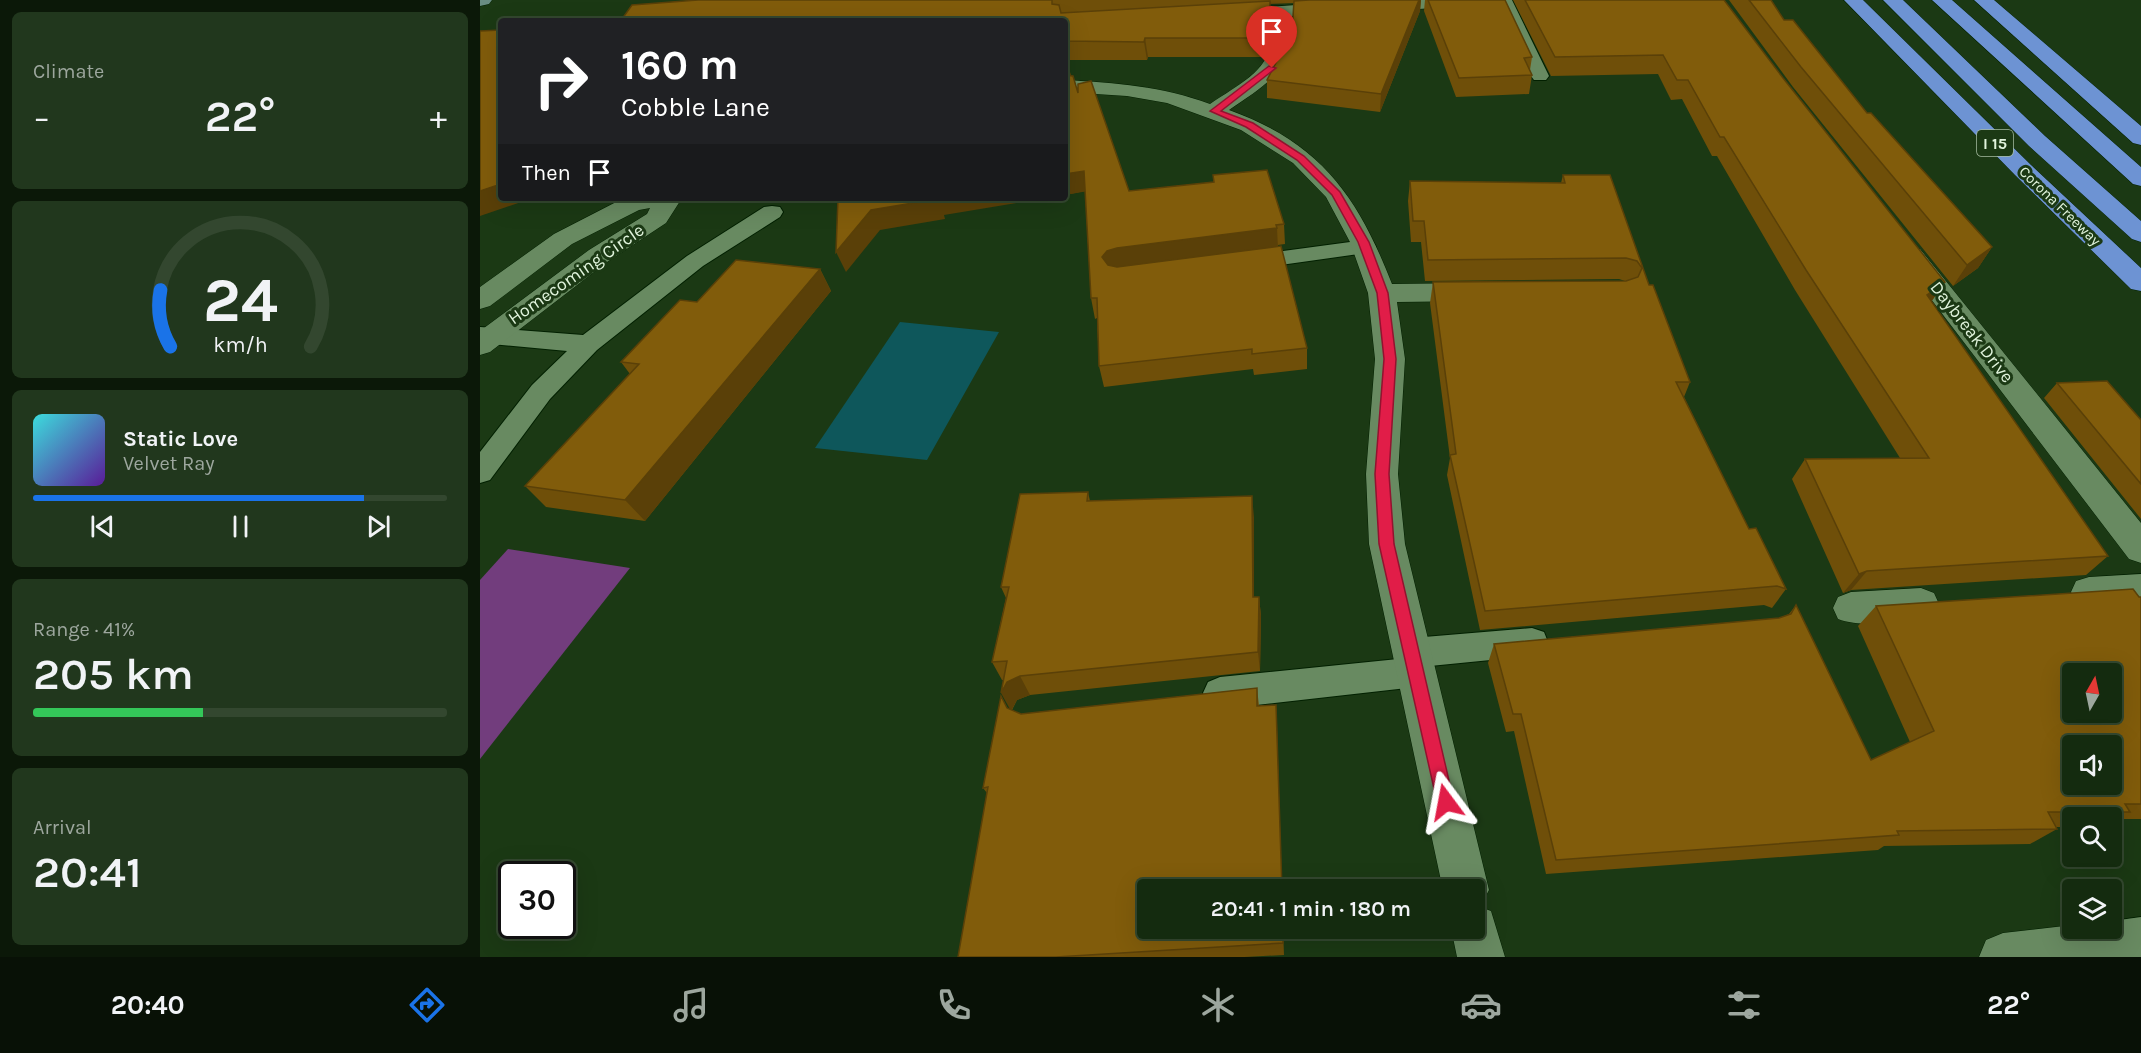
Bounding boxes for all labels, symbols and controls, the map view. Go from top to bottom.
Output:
pin [1246,6,1297,68]
icon: arrive [1255,15,1288,48]
text: 160 m [621,40,739,90]
icon: right [522,42,600,120]
text: Climate [33,60,104,83]
text: 22° [205,90,275,142]
text: Cobble Lane [621,91,770,123]
text: − [33,98,50,136]
text: + [430,98,447,136]
road number: I 15 [1977,130,2013,156]
icon: arrive [583,156,616,189]
text: Then [522,160,571,186]
street label: Corona Freeway [2015,162,2105,250]
street label: Homecoming Circle [504,219,648,329]
text: 24 [203,264,277,337]
street label: Daybreak Drive [1925,277,2019,387]
text: km/h [213,332,267,357]
text: Static Love [123,426,238,452]
text: Velvet Ray [123,452,215,475]
icon: previous [86,510,119,543]
icon: pause [224,510,257,543]
icon: next [362,510,395,543]
text: Range · 41% [33,618,135,641]
text: 205 km [33,648,194,700]
north arrow [2062,663,2122,723]
map controls [2062,663,2122,939]
button: sound [2062,735,2122,795]
position arrow [1414,770,1478,834]
button: search [2062,807,2122,867]
text: Arrival [33,816,92,839]
text: 20:41 [33,846,142,898]
speed limit sign: 30 [498,861,576,939]
button: layers [2062,879,2122,939]
text: 20:41 · 1 min · 180 m [1211,896,1411,922]
icon: directions [406,984,448,1026]
icon: music [670,984,712,1026]
icon: phone [933,984,975,1026]
icon: climate [1197,984,1239,1026]
icon: car [1460,984,1502,1026]
icon: filters [1723,984,1765,1026]
text: 20:40 [111,989,185,1021]
text: 22° [1987,989,2030,1021]

